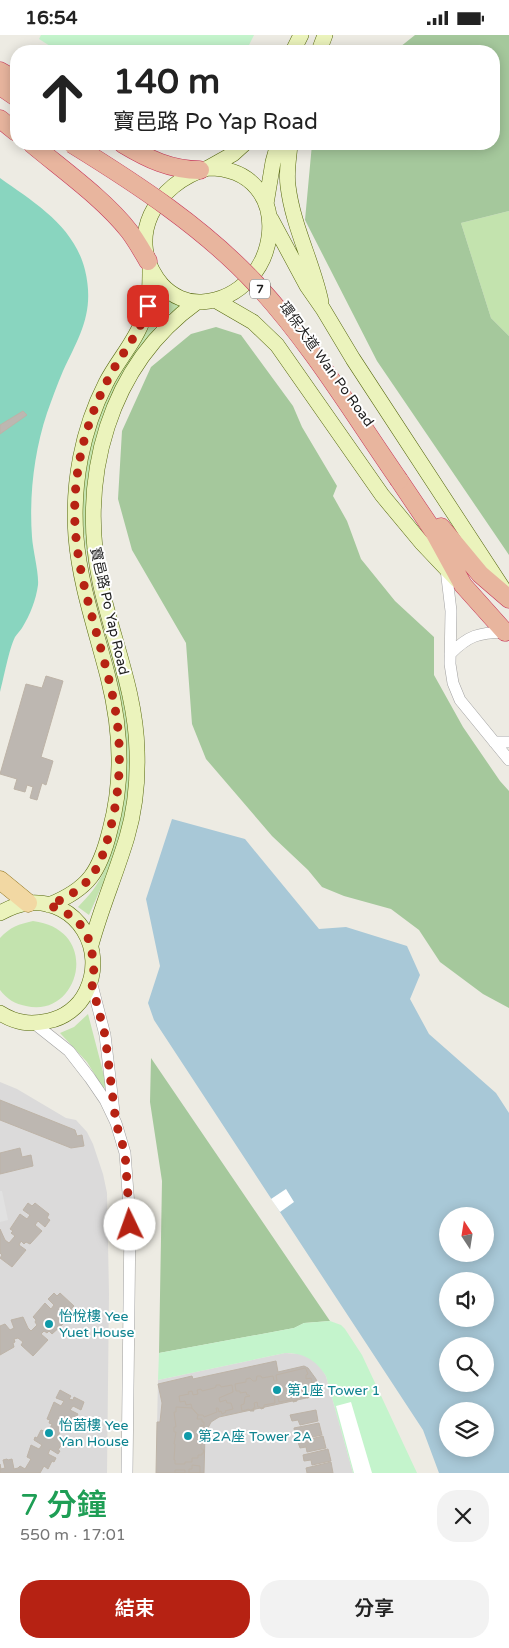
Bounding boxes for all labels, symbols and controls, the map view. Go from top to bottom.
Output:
text: 16:54 [25,7,78,29]
text: 140 m [113,61,220,103]
icon: ahead [30,65,95,130]
text: 寶邑路 Po Yap Road [113,109,318,135]
road number: 7 [250,279,270,299]
pin [127,285,169,327]
icon: arrive [134,292,162,320]
street label: 環保大道 Wan Po Road [276,299,378,430]
street label: 寶邑路 Po Yap Road [87,546,132,677]
position arrow [103,1198,155,1250]
north arrow [439,1207,494,1263]
map controls [439,1207,494,1457]
button: sound [439,1272,494,1327]
place label: 怡悅樓 Yee Yuet House [59,1308,135,1341]
marker: 怡悅樓 Yee Yuet House [43,1318,55,1330]
button: search [439,1337,494,1392]
place label: 第1座 Tower 1 [287,1382,380,1399]
marker: 第1座 Tower 1 [271,1384,283,1396]
button: layers [439,1402,494,1457]
place label: 怡茵樓 Yee Yan House [59,1417,129,1450]
marker: 怡茵樓 Yee Yan House [43,1427,55,1439]
place label: 第2A座 Tower 2A [198,1428,312,1445]
marker: 第2A座 Tower 2A [182,1430,194,1442]
text: 7 分鐘 [20,1487,107,1524]
button: close [437,1490,489,1542]
text: 550 m · 17:01 [20,1525,126,1545]
button: 結束 [20,1580,250,1638]
button: 分享 [260,1580,489,1638]

